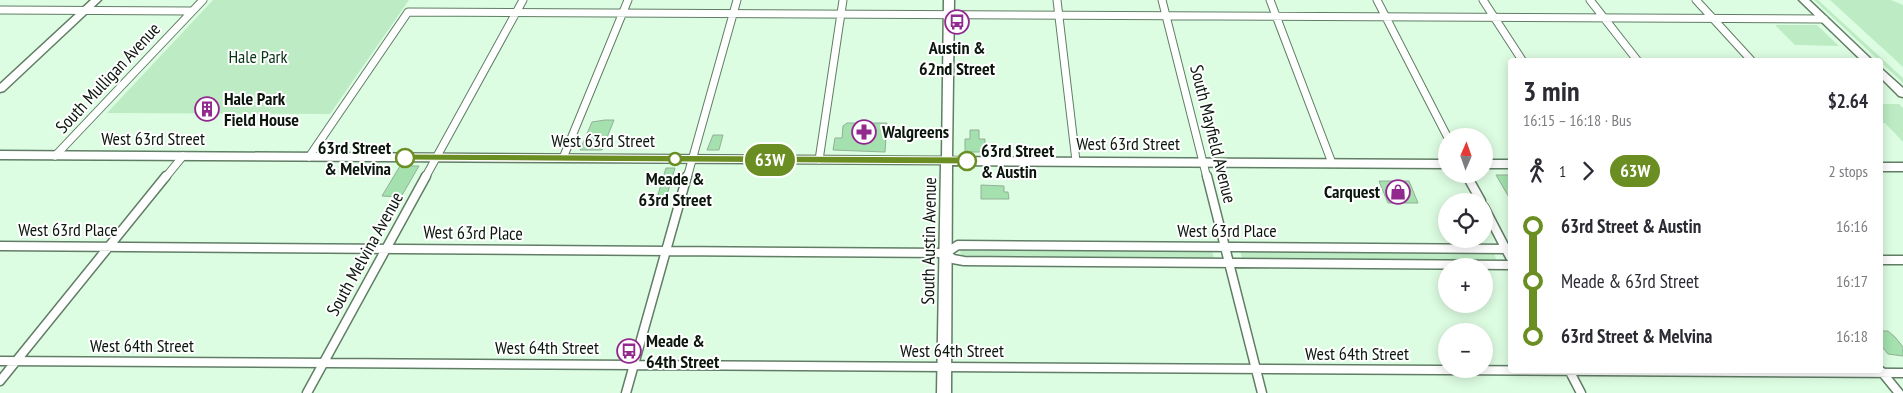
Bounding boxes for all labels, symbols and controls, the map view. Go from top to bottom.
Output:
bus stop icon: Austin & 62nd Street [944,9,970,35]
street label: South Mulligan Avenue [50,17,165,138]
place label: Austin & 62nd Street [919,36,996,80]
park label: Hale Park [228,45,288,68]
street label: South Mayfield Avenue [1185,62,1242,205]
text: 3 min [1523,72,1580,109]
place label: Hale Park Field House [224,87,299,131]
text: $2.64 [1828,89,1868,113]
building icon: Hale Park Field House [194,96,220,122]
text: 16:15 – 16:18 · Bus [1523,110,1631,130]
pharmacy icon: Walgreens [851,119,877,145]
place label: Walgreens [881,120,949,143]
street label: West 63rd Street [101,127,205,150]
north arrow [1438,128,1492,182]
map controls [1438,128,1493,378]
street label: West 63rd Street [551,129,655,152]
street label: West 63rd Street [1076,132,1180,155]
place label: 63rd Street & Melvina [318,136,392,180]
place label: 63rd Street & Austin [981,139,1055,183]
line badge: 63W [741,144,799,176]
marker: 63rd Street & Melvina [395,148,415,168]
text: 63W [755,148,785,171]
marker: 63rd Street & Austin [957,151,977,171]
marker: Meade & 63rd Street [668,152,682,166]
icon: walk [1523,157,1551,185]
icon: forward [1574,157,1602,185]
text: 63W [1620,159,1650,182]
text: 1 [1559,161,1566,181]
text: 2 stops [1828,161,1868,181]
place label: Meade & 63rd Street [638,167,712,211]
street label: South Austin Avenue [916,177,941,305]
shop icon: Carquest [1385,179,1411,205]
place label: Carquest [1324,180,1381,203]
street label: South Melvina Avenue [321,188,408,320]
button: locate [1438,193,1493,248]
text: 63rd Street & Austin [1561,214,1701,238]
text: 16:16 [1836,216,1868,236]
street label: West 63rd Place [18,218,118,241]
street label: West 63rd Place [1177,219,1277,242]
street label: West 63rd Place [423,220,523,245]
button: + [1438,258,1493,313]
text: Meade & 63rd Street [1561,269,1699,293]
text: 16:17 [1836,271,1868,291]
button: − [1438,323,1493,378]
text: 63rd Street & Melvina [1561,324,1712,348]
text: 16:18 [1836,326,1868,346]
place label: Meade & 64th Street [646,329,720,373]
street label: West 64th Street [90,334,194,357]
street label: West 64th Street [495,336,599,359]
bus stop icon: Meade & 64th Street [616,338,642,364]
street label: West 64th Street [900,339,1004,362]
street label: West 64th Street [1305,342,1409,365]

